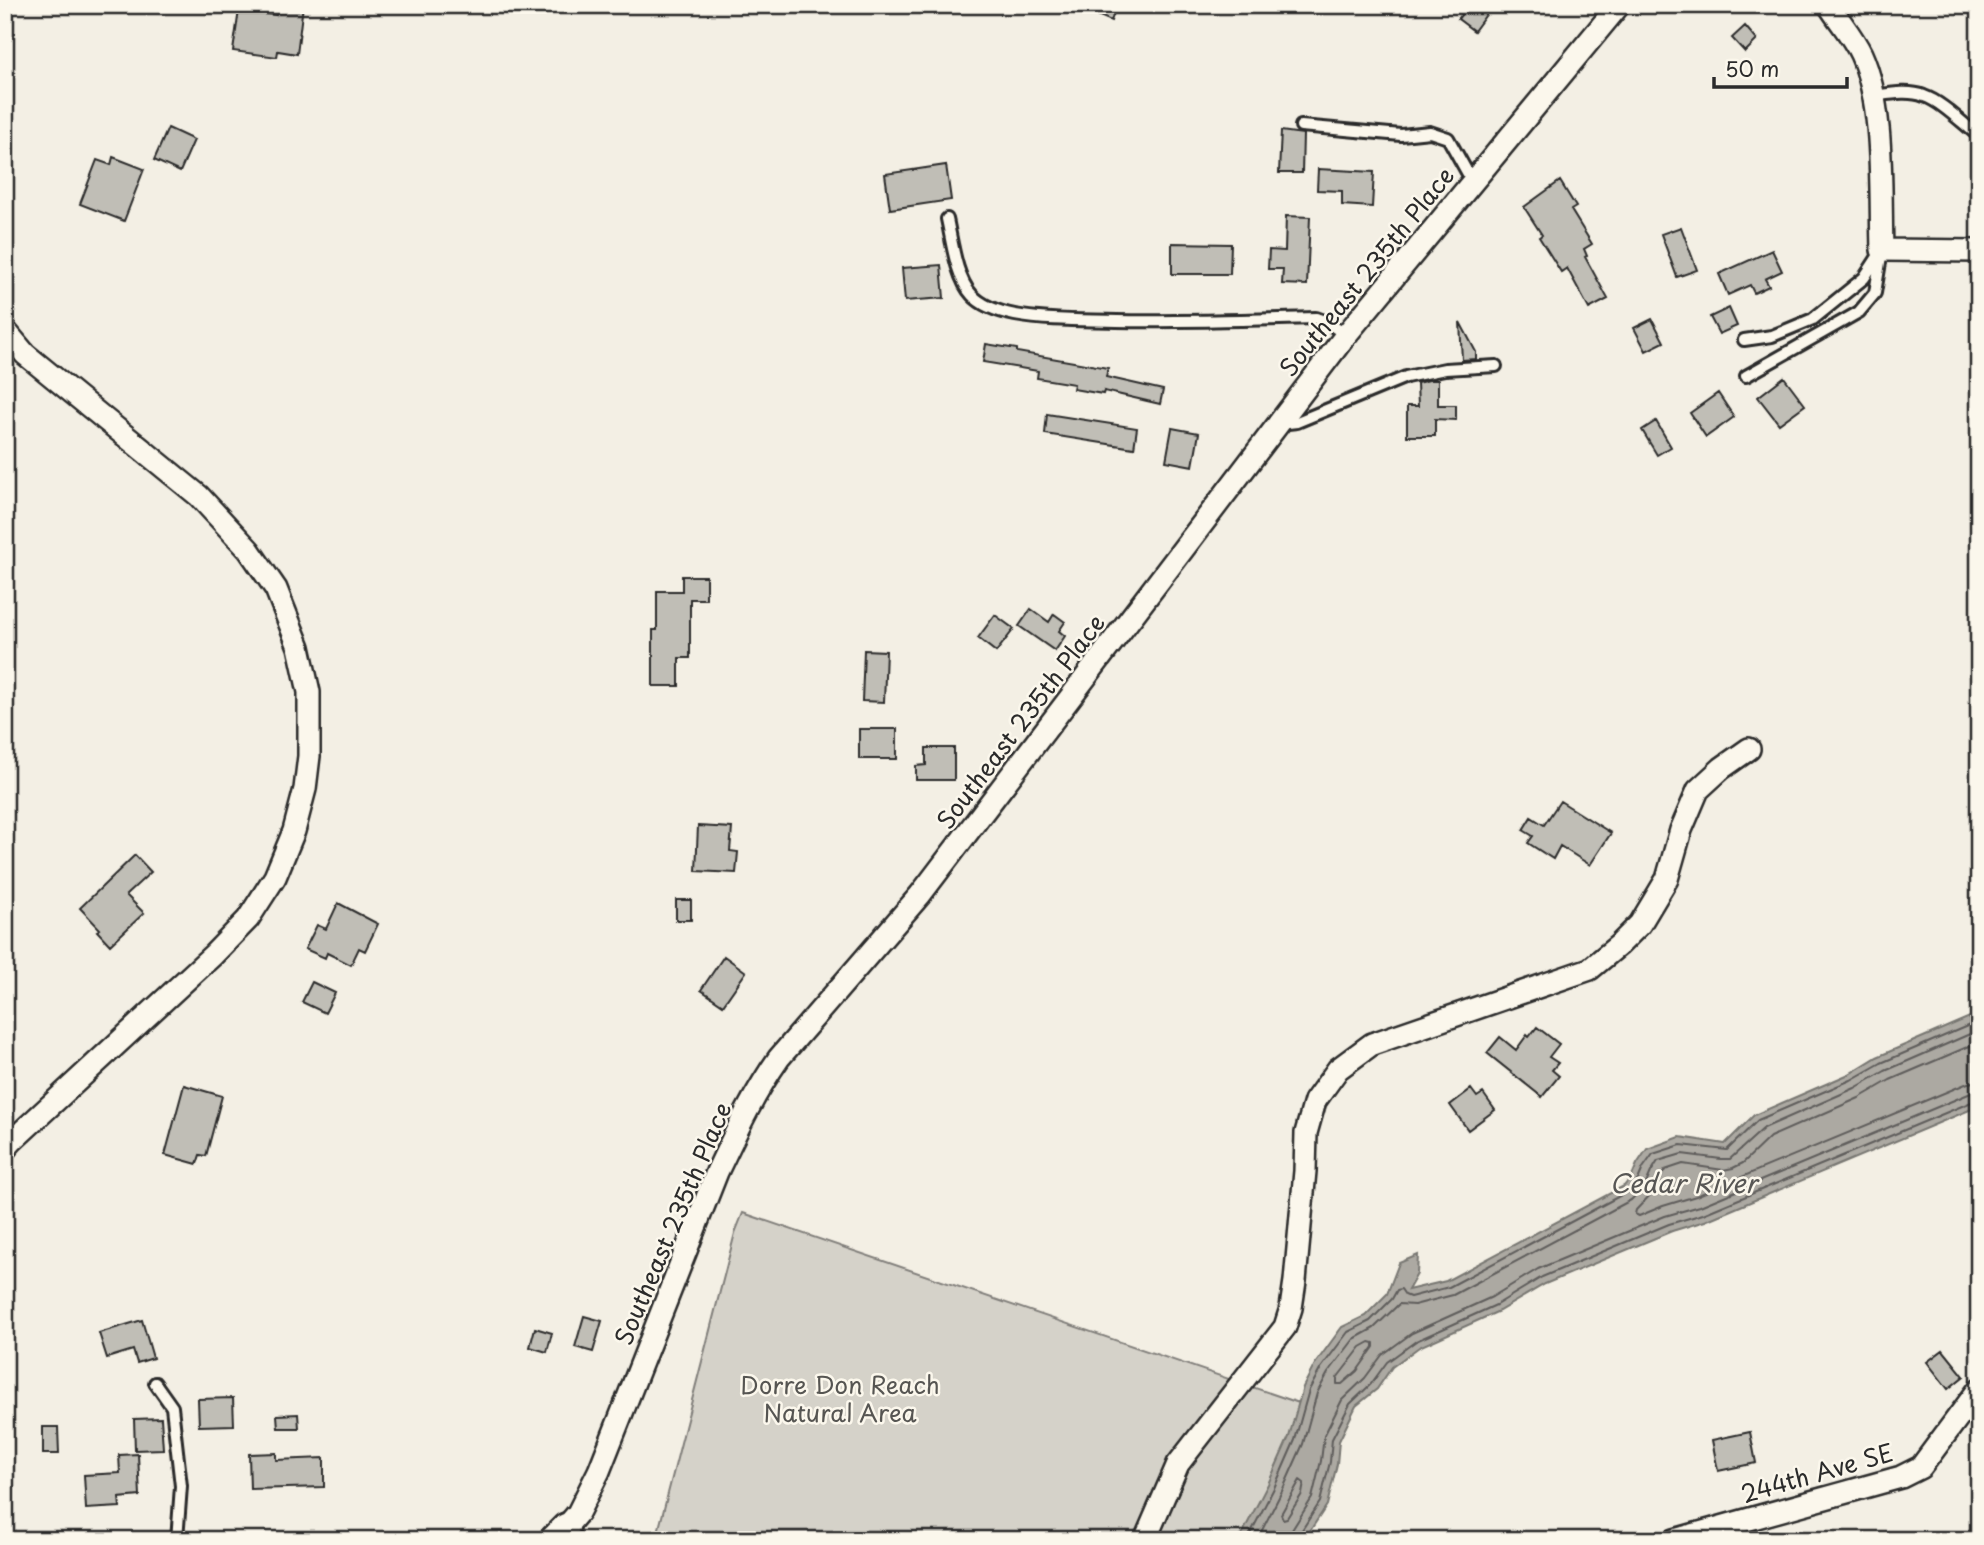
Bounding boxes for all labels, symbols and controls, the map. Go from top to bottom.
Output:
scale bar [1714,46,1848,90]
text: 50 m [1725,52,1779,84]
street label: Southeast 235th Place [1270,158,1462,384]
street label: Southeast 235th Place [927,606,1113,836]
street label: Southeast 235th Place [605,1096,739,1350]
water label: Cedar River [1609,1163,1760,1202]
park label: Dorre Don Reach Natural Area [740,1366,940,1430]
street label: 244th Ave SE [1736,1433,1898,1511]

